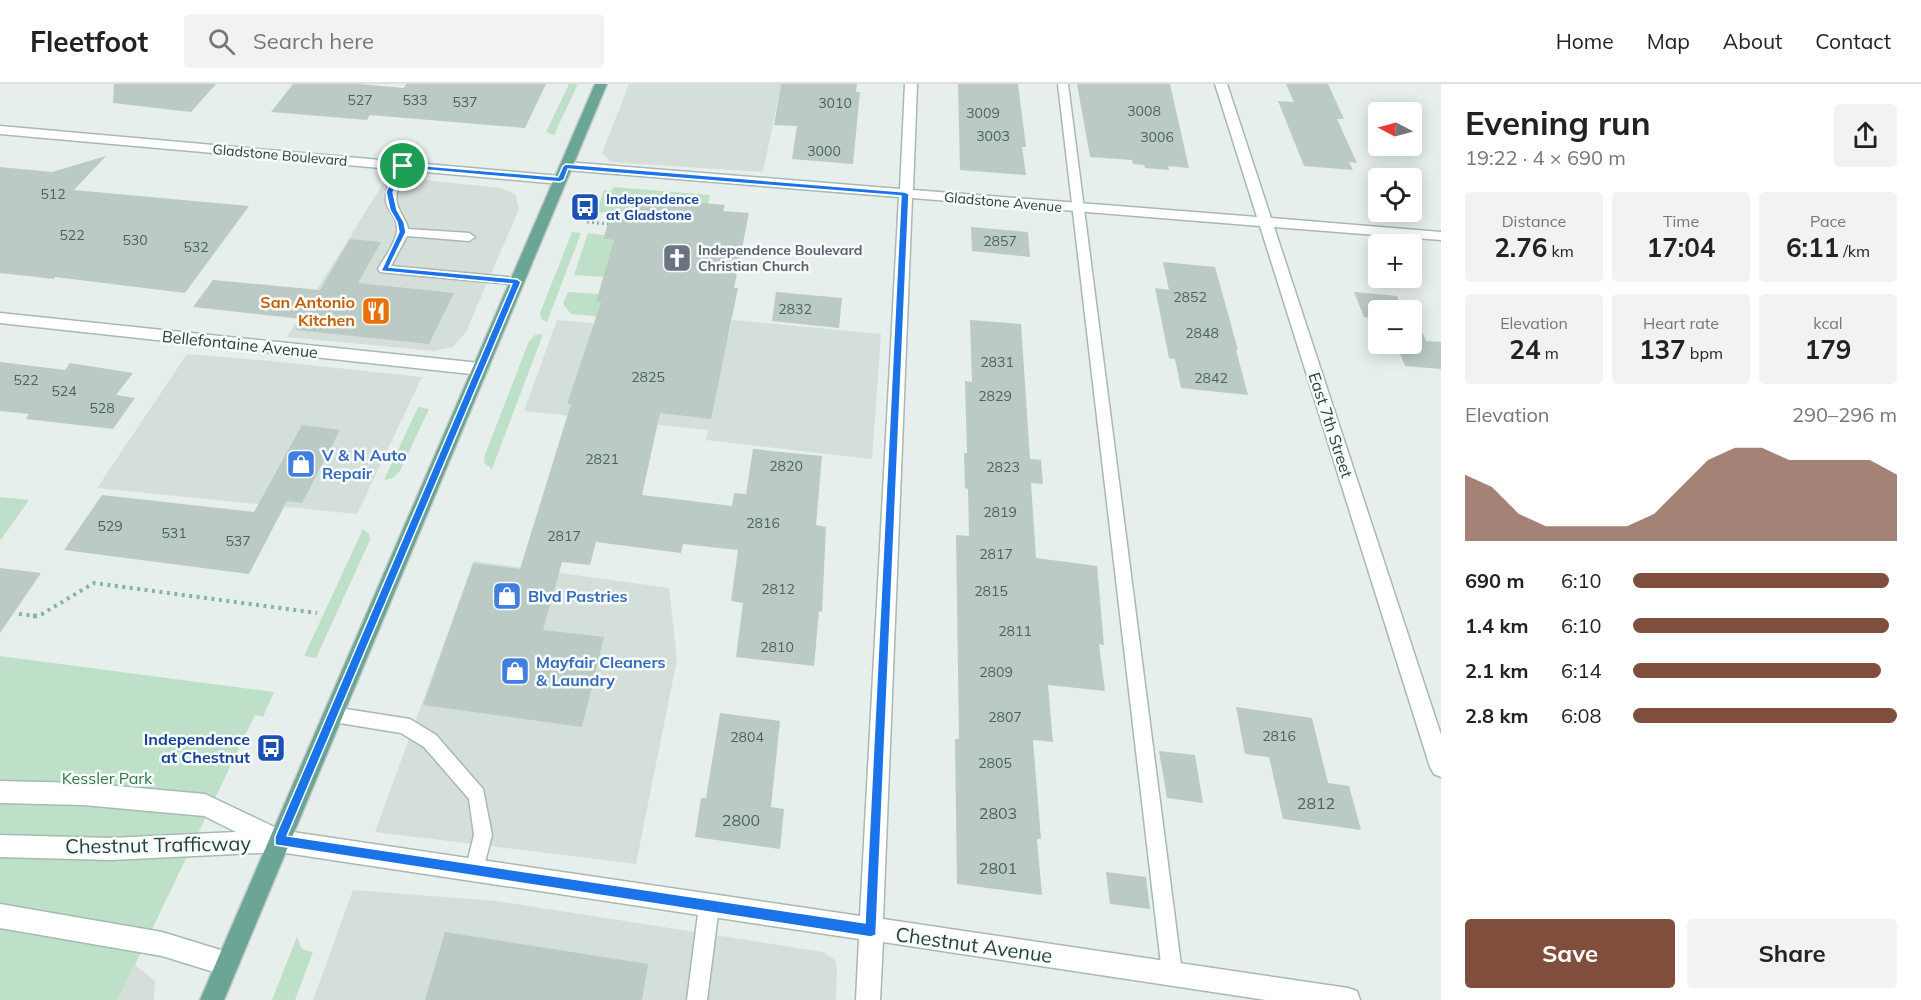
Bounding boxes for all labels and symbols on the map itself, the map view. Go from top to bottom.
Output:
house number: 527 [347,91,373,109]
house number: 533 [402,91,428,109]
house number: 537 [452,93,478,111]
house number: 3010 [818,94,852,112]
house number: 3008 [1127,102,1161,120]
north arrow [1368,102,1422,156]
house number: 3009 [966,104,1000,122]
house number: 3003 [976,127,1010,145]
house number: 3006 [1140,128,1174,146]
street label: Gladstone Boulevard [212,140,348,170]
pin [377,140,428,191]
house number: 3000 [807,142,841,160]
house number: 512 [40,185,66,203]
street label: Gladstone Avenue [943,188,1063,216]
place label: Independence at Gladstone [606,190,699,224]
bus stop icon: Independence at Gladstone [569,191,601,223]
house number: 522 [59,226,85,244]
house number: 530 [122,231,148,249]
house number: 2857 [983,232,1017,250]
house number: 532 [183,238,209,256]
place label: Independence Boulevard Christian Church [698,241,863,275]
church icon: Independence Boulevard Christian Church [661,242,693,274]
house number: 2852 [1173,288,1207,306]
place label: San Antonio Kitchen [260,292,355,330]
restaurant icon: San Antonio Kitchen [360,295,392,327]
house number: 2832 [778,300,812,318]
house number: 2848 [1185,324,1219,342]
street label: Bellefontaine Avenue [161,326,319,362]
house number: 2831 [980,353,1014,371]
house number: 2825 [631,368,665,386]
house number: 2842 [1194,369,1228,387]
street label: East 7th Street [1305,370,1358,481]
house number: 522 [13,371,39,389]
house number: 524 [51,382,77,400]
house number: 2829 [978,387,1012,405]
house number: 528 [89,399,115,417]
place label: V & N Auto Repair [321,445,407,483]
shop icon: V & N Auto Repair [285,448,317,480]
house number: 2821 [585,450,619,468]
house number: 2820 [769,457,803,475]
house number: 2823 [986,458,1020,476]
house number: 2819 [983,503,1017,521]
house number: 2816 [746,514,780,532]
house number: 529 [97,517,123,535]
house number: 531 [161,524,187,542]
house number: 2817 [547,527,581,545]
house number: 537 [225,532,251,550]
house number: 2817 [979,545,1013,563]
shop icon: Blvd Pastries [491,580,523,612]
house number: 2812 [761,580,795,598]
house number: 2815 [974,582,1008,600]
place label: Blvd Pastries [528,586,628,606]
house number: 2811 [998,622,1032,640]
house number: 2810 [760,638,794,656]
place label: Mayfair Cleaners & Laundry [536,652,666,690]
shop icon: Mayfair Cleaners & Laundry [499,655,531,687]
house number: 2809 [979,663,1013,681]
house number: 2807 [988,708,1022,726]
house number: 2816 [1262,727,1296,745]
house number: 2804 [730,728,764,746]
place label: Independence at Chestnut [144,729,250,767]
bus stop icon: Independence at Chestnut [255,732,287,764]
house number: 2805 [978,754,1012,772]
park label: Kessler Park [62,768,153,788]
house number: 2812 [1297,793,1335,813]
house number: 2803 [979,803,1017,823]
house number: 2800 [722,810,760,830]
street label: Chestnut Trafficway [65,830,252,859]
house number: 2801 [979,858,1017,878]
street label: Chestnut Avenue [894,921,1054,968]

